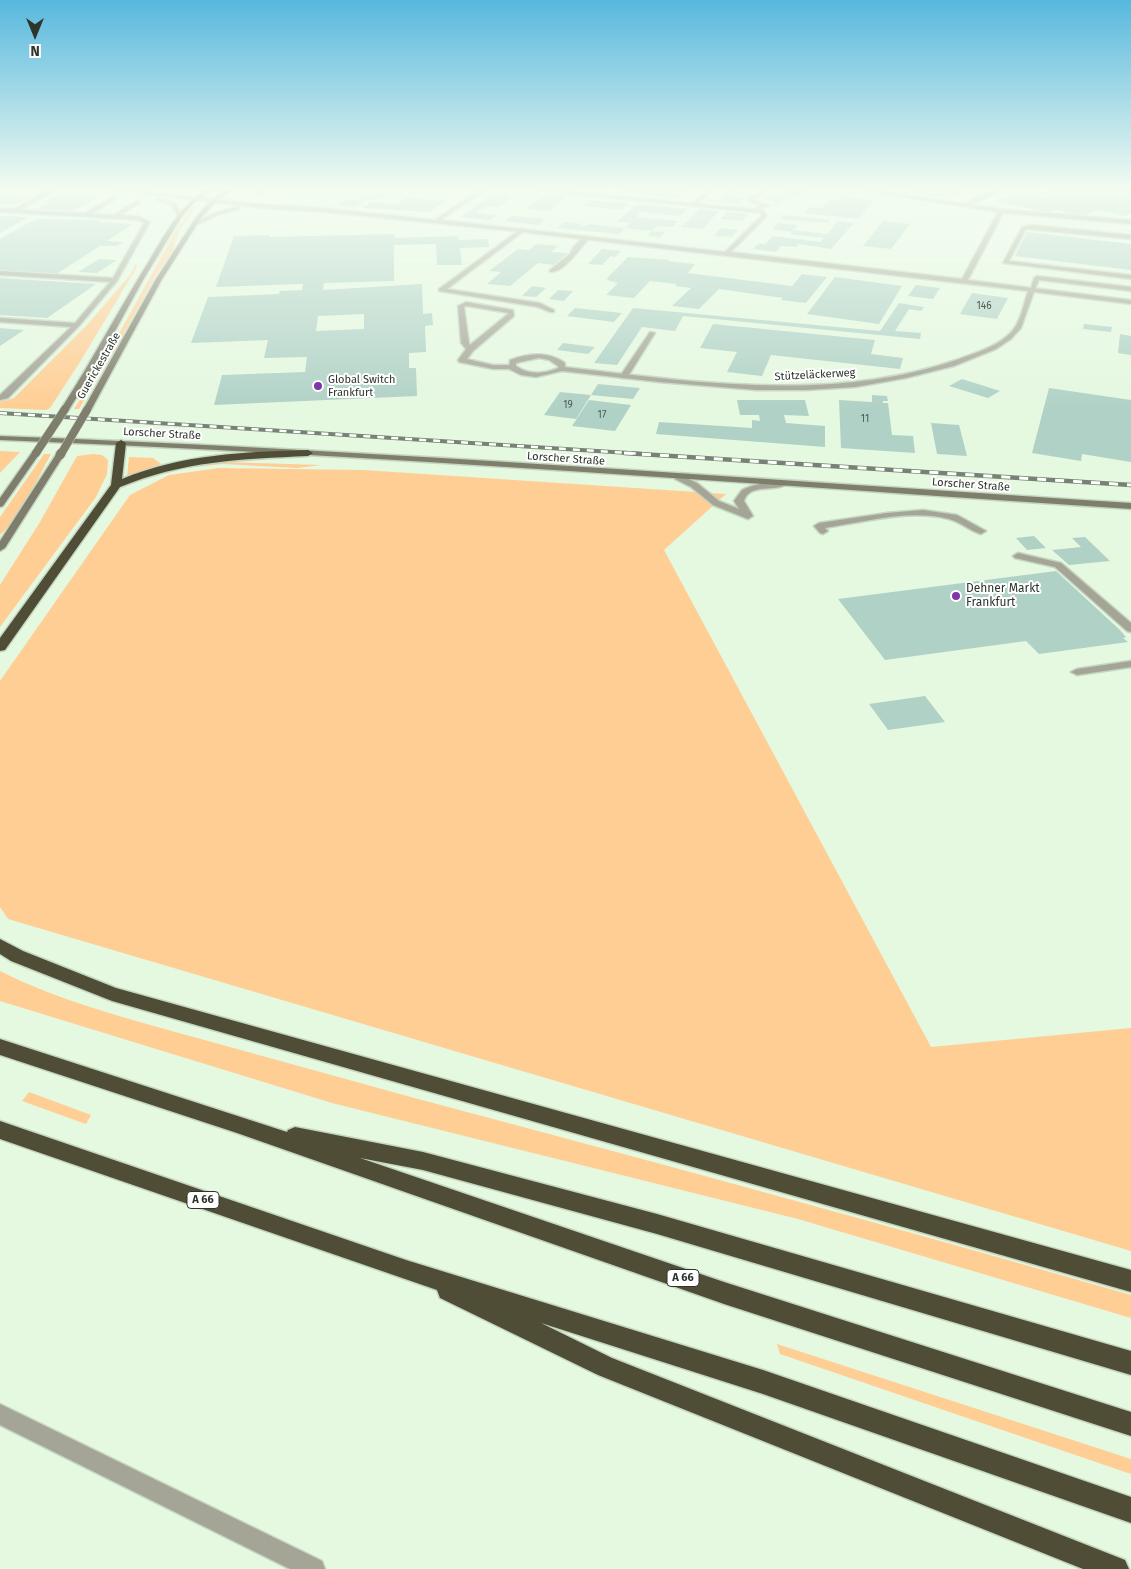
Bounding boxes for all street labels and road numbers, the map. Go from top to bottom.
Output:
street label: Guerickestraße [75,330,123,402]
street label: Stützeläckerweg [774,366,856,384]
street label: Lorscher Straße [123,425,201,443]
street label: Lorscher Straße [527,450,605,468]
street label: Lorscher Straße [932,476,1010,494]
road number: A 66 [187,1192,219,1208]
road number: A 66 [667,1270,699,1286]

